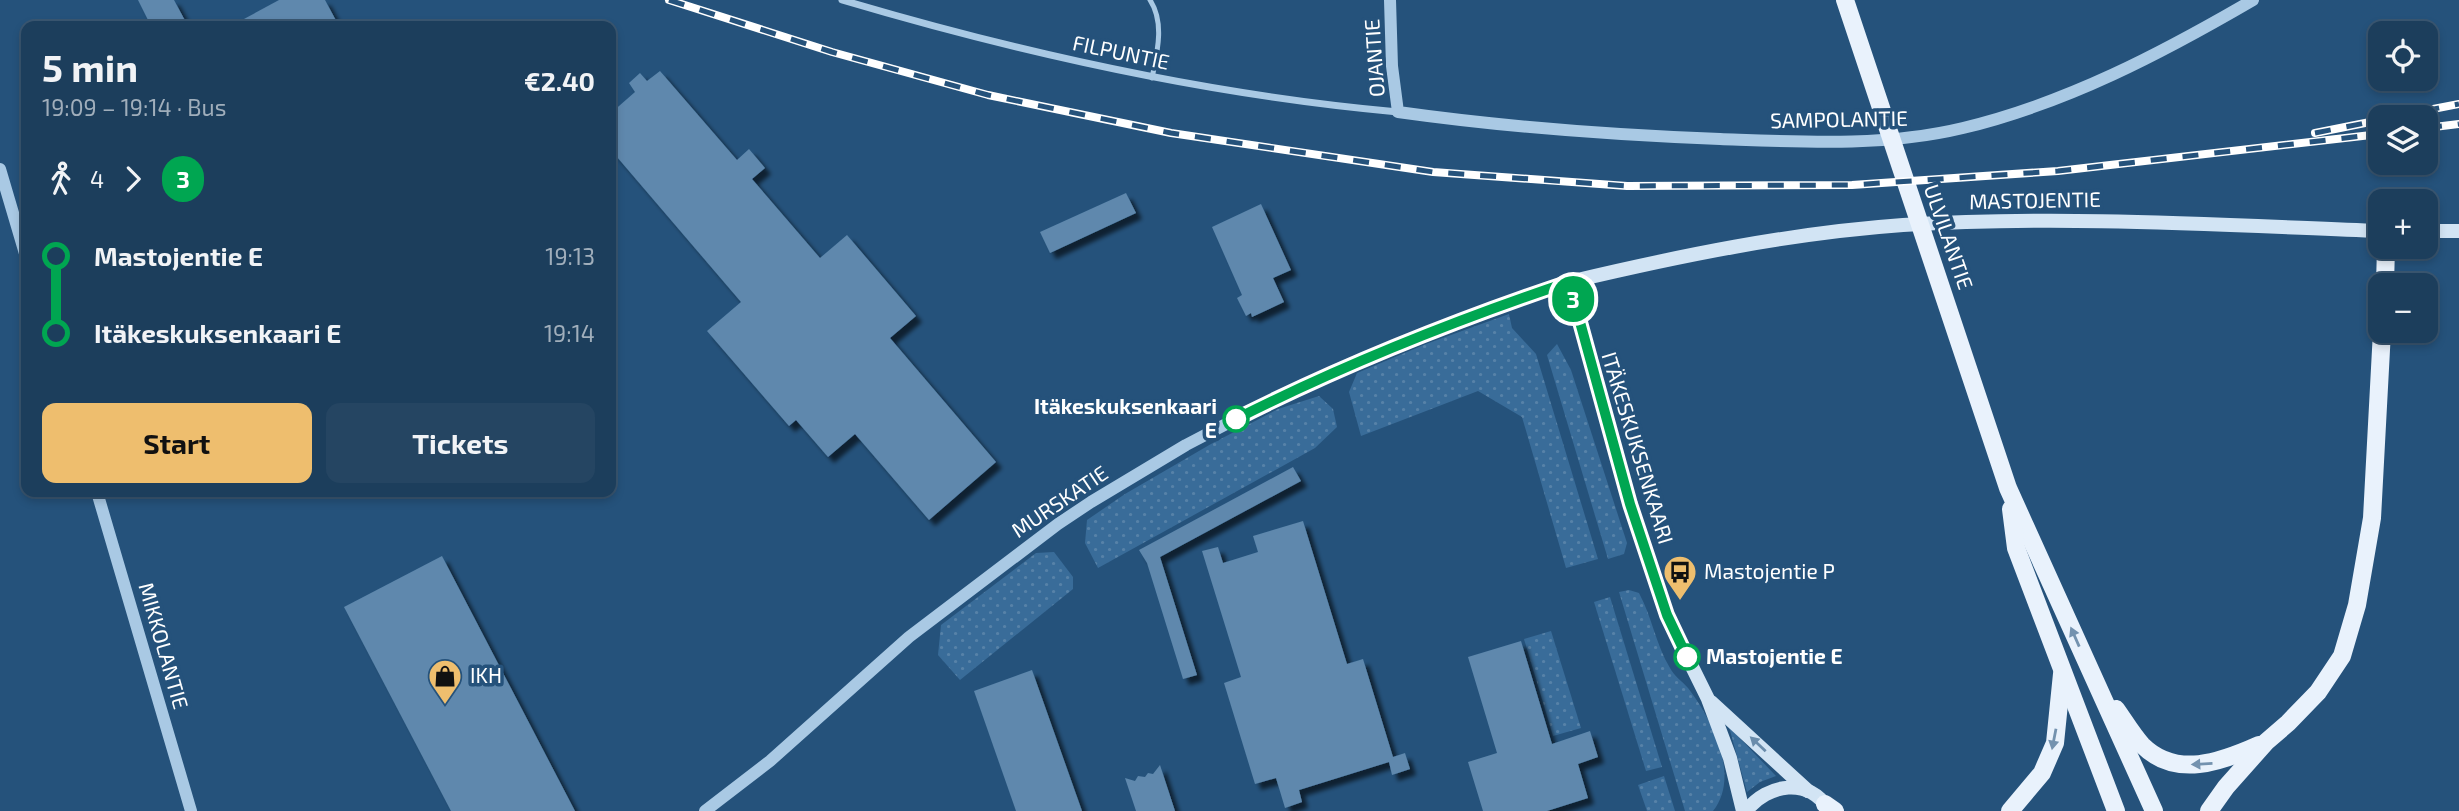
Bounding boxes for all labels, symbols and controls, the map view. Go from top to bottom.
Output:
street label: OJANTIE [1358,18,1389,98]
map controls [2368,21,2438,343]
button: locate [2368,21,2438,91]
street label: FILPUNTIE [1071,29,1172,74]
text: 5 min [42,44,138,90]
text: €2.40 [524,65,595,96]
text: 19:09 – 19:14 · Bus [42,93,226,121]
street label: SAMPOLANTIE [1770,105,1908,132]
button: layers [2368,105,2438,175]
icon: walk [42,160,80,198]
icon: forward [114,160,152,198]
text: 3 [176,164,190,193]
text: 4 [90,165,104,193]
street label: ULVILANTIE [1920,181,1979,292]
street label: MASTOJENTIE [1969,186,2101,213]
button: + [2368,189,2438,259]
text: Mastojentie E [94,240,263,271]
text: 19:13 [545,242,595,270]
button: − [2368,273,2438,343]
line badge: 3 [1550,276,1596,322]
text: 3 [1566,284,1580,313]
text: Itäkeskuksenkaari E [94,317,341,348]
text: 19:14 [544,319,595,347]
street label: ITÄKESKUKSENKAARI [1597,349,1680,547]
place label: Itäkeskuksenkaari E [1034,393,1217,442]
button: Start [42,403,312,483]
button: Tickets [326,403,595,483]
marker: Itäkeskuksenkaari E [1223,406,1249,432]
street label: MURSKATIE [1006,459,1112,542]
bus stop icon: Mastojentie P [1661,553,1699,602]
place label: Mastojentie P [1704,558,1835,584]
street label: MIKKOLANTIE [134,579,194,712]
one-way arrow [2069,627,2080,648]
place label: Mastojentie E [1706,643,1843,668]
marker: Mastojentie E [1674,644,1700,670]
shop icon: IKH [426,657,464,706]
place label: IKH [470,662,502,687]
one-way arrow [2048,728,2059,750]
one-way arrow [1750,737,1767,753]
one-way arrow [2190,759,2212,770]

